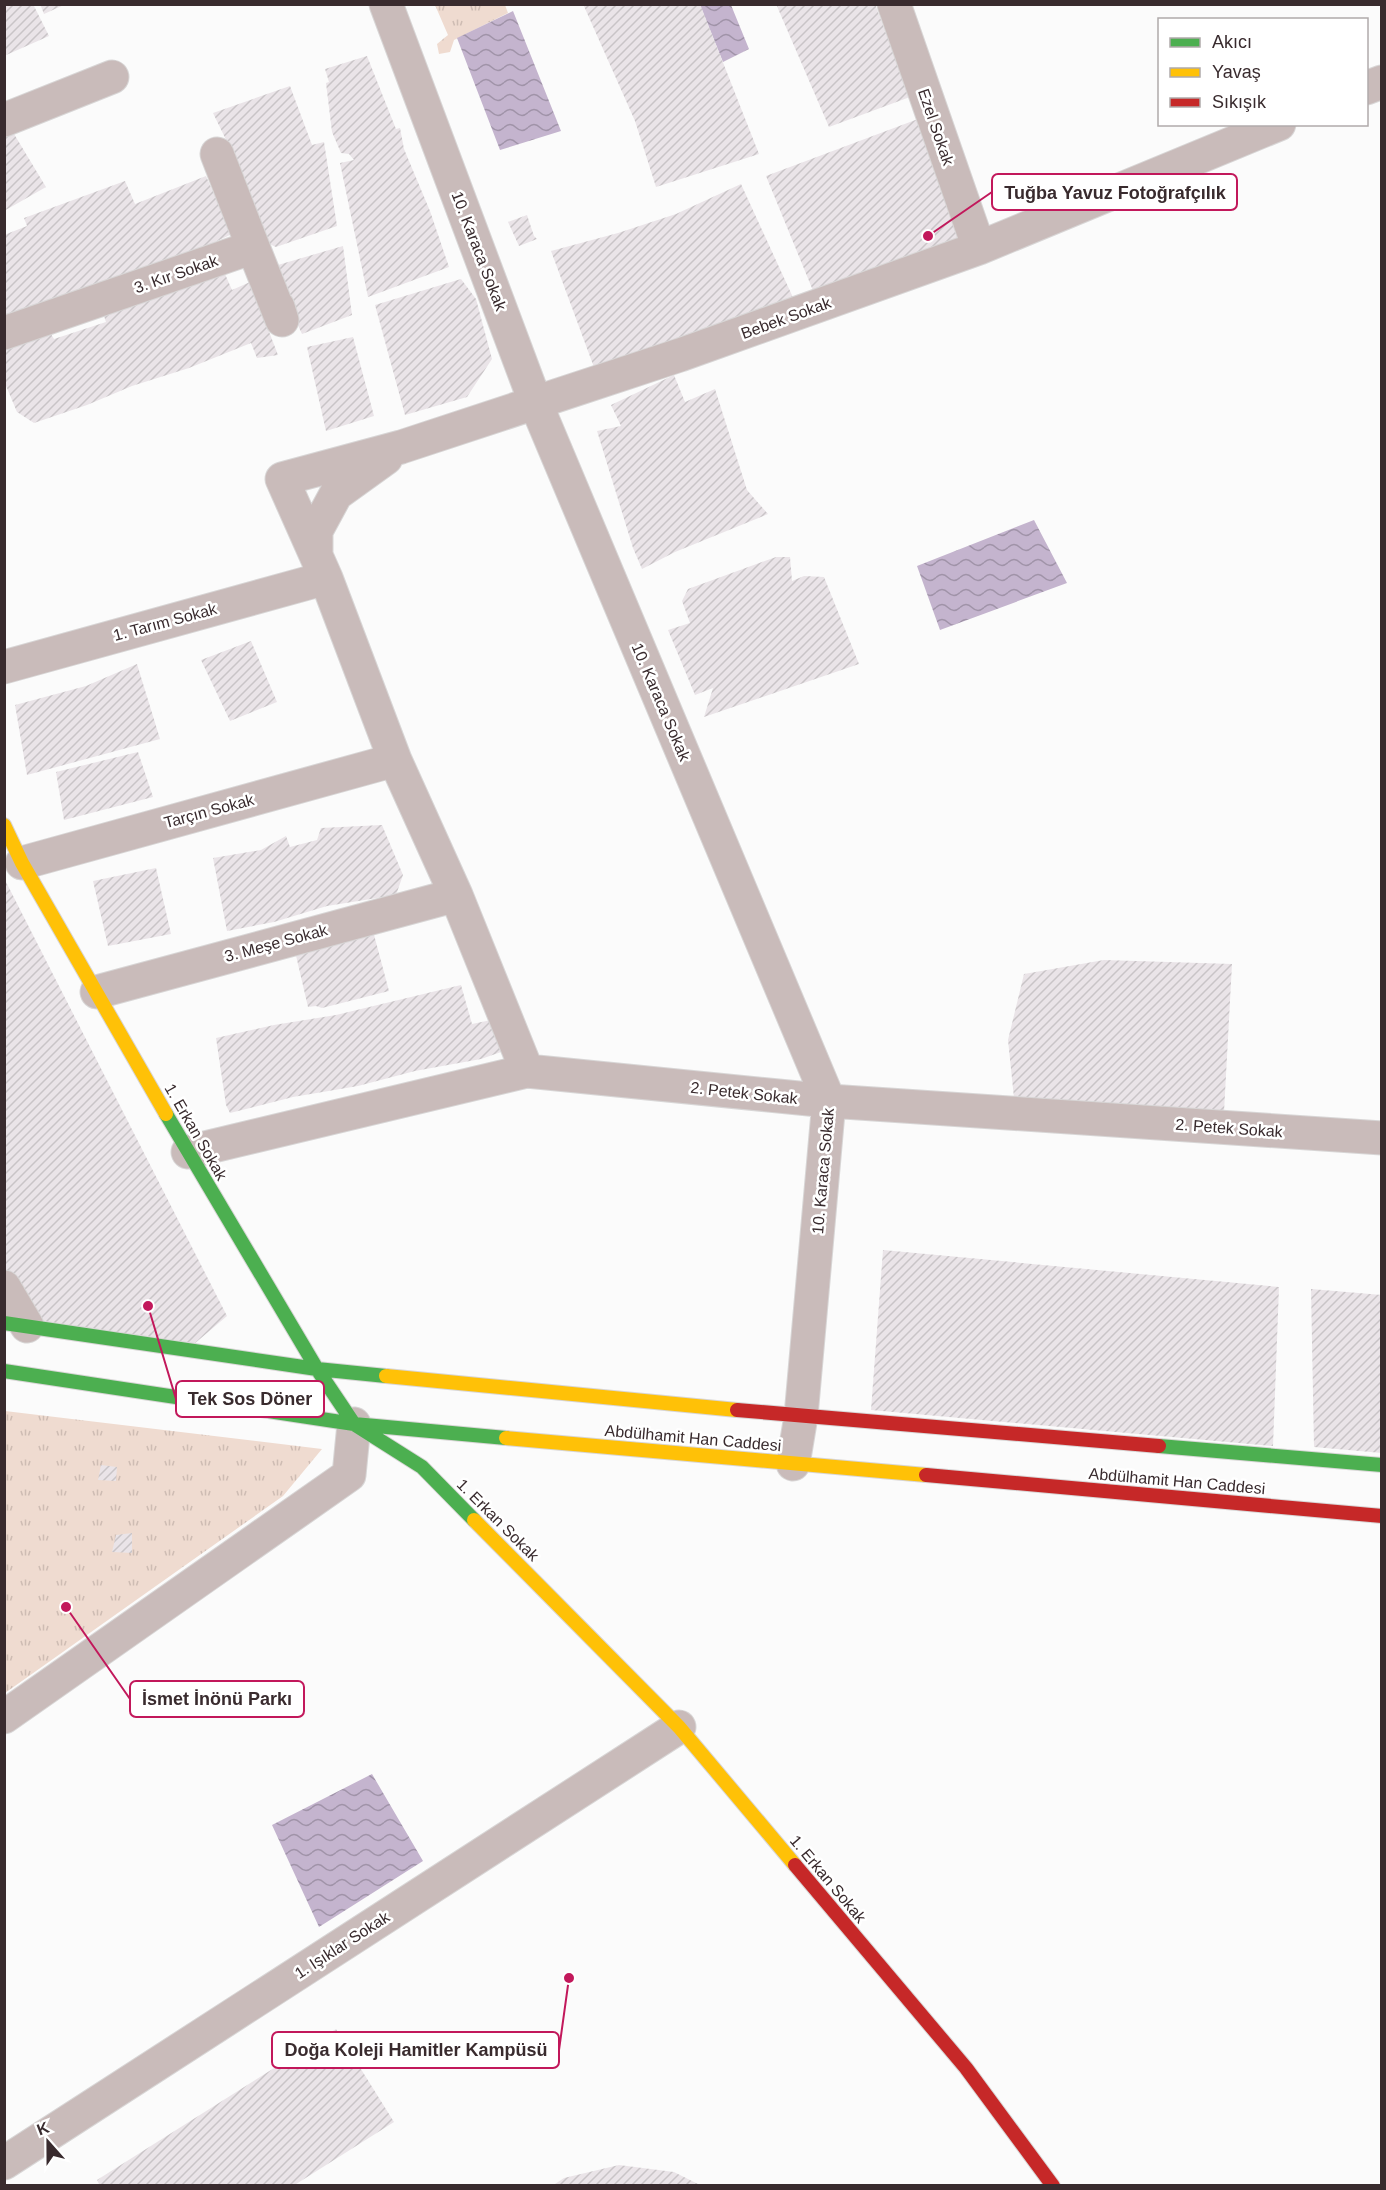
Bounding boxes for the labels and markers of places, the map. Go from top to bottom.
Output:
callout: Tuğba Yavuz Fotoğrafçılık [992,174,1237,210]
callout: Tek Sos Döner [176,1381,324,1417]
callout: İsmet İnönü Parkı [130,1681,304,1717]
callout: Doğa Koleji Hamitler Kampüsü [272,2032,559,2068]

